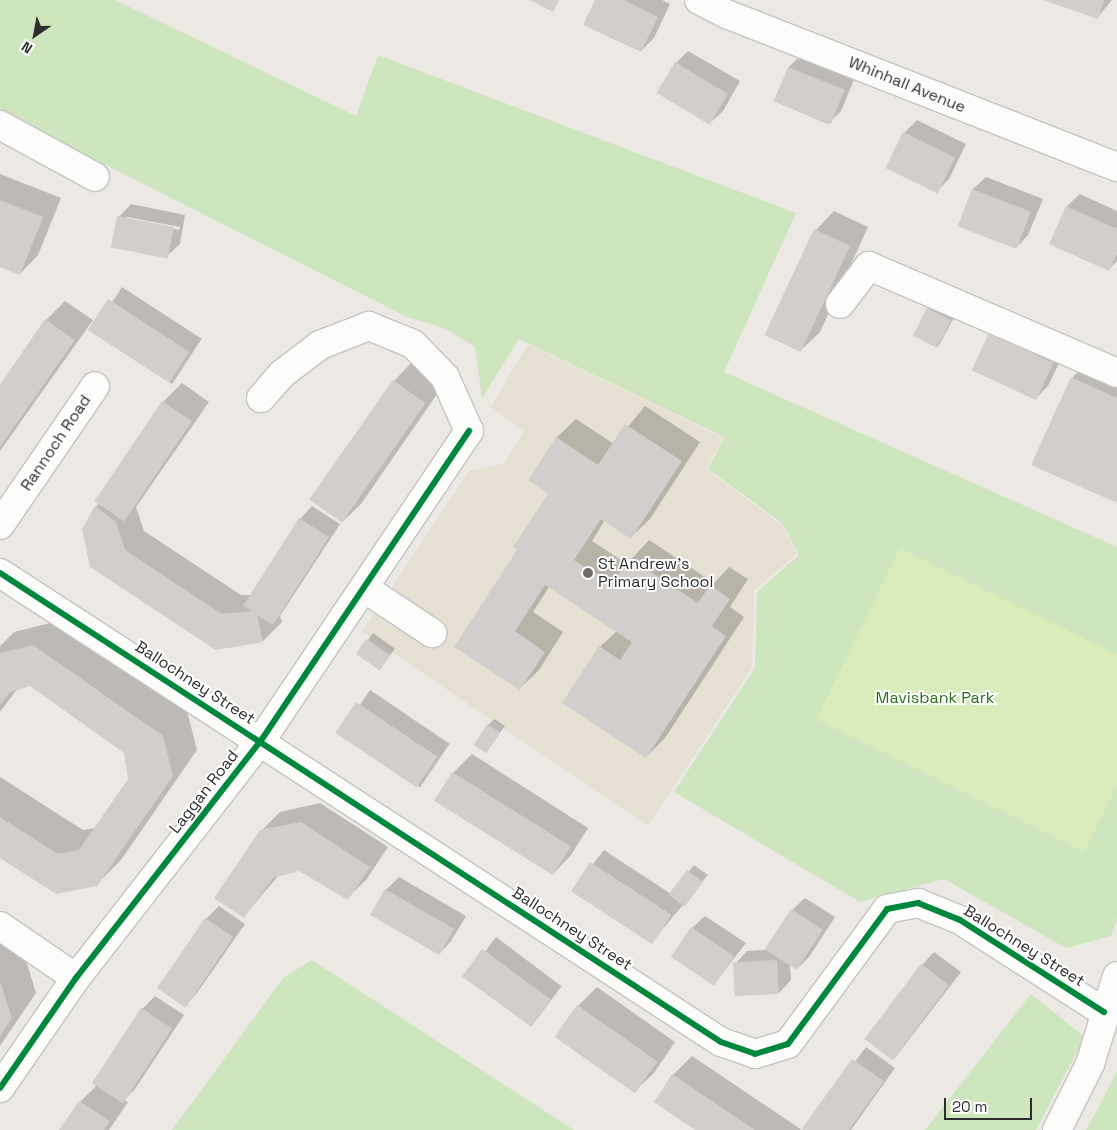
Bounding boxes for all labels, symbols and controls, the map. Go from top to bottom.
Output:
north arrow [10,10,60,60]
text: N [18,37,36,58]
street label: Whinhall Avenue [845,53,969,117]
street label: Rannoch Road [17,391,95,495]
place label: St Andrew's Primary School [598,554,713,592]
marker: St Andrew's Primary School [582,567,594,579]
street label: Ballochney Street [131,637,259,729]
park label: Mavisbank Park [876,688,994,708]
street label: Laggan Road [165,746,243,838]
street label: Ballochney Street [508,883,636,975]
street label: Ballochney Street [960,901,1088,991]
scale bar [947,1088,1034,1120]
text: 20 m [952,1097,987,1116]

